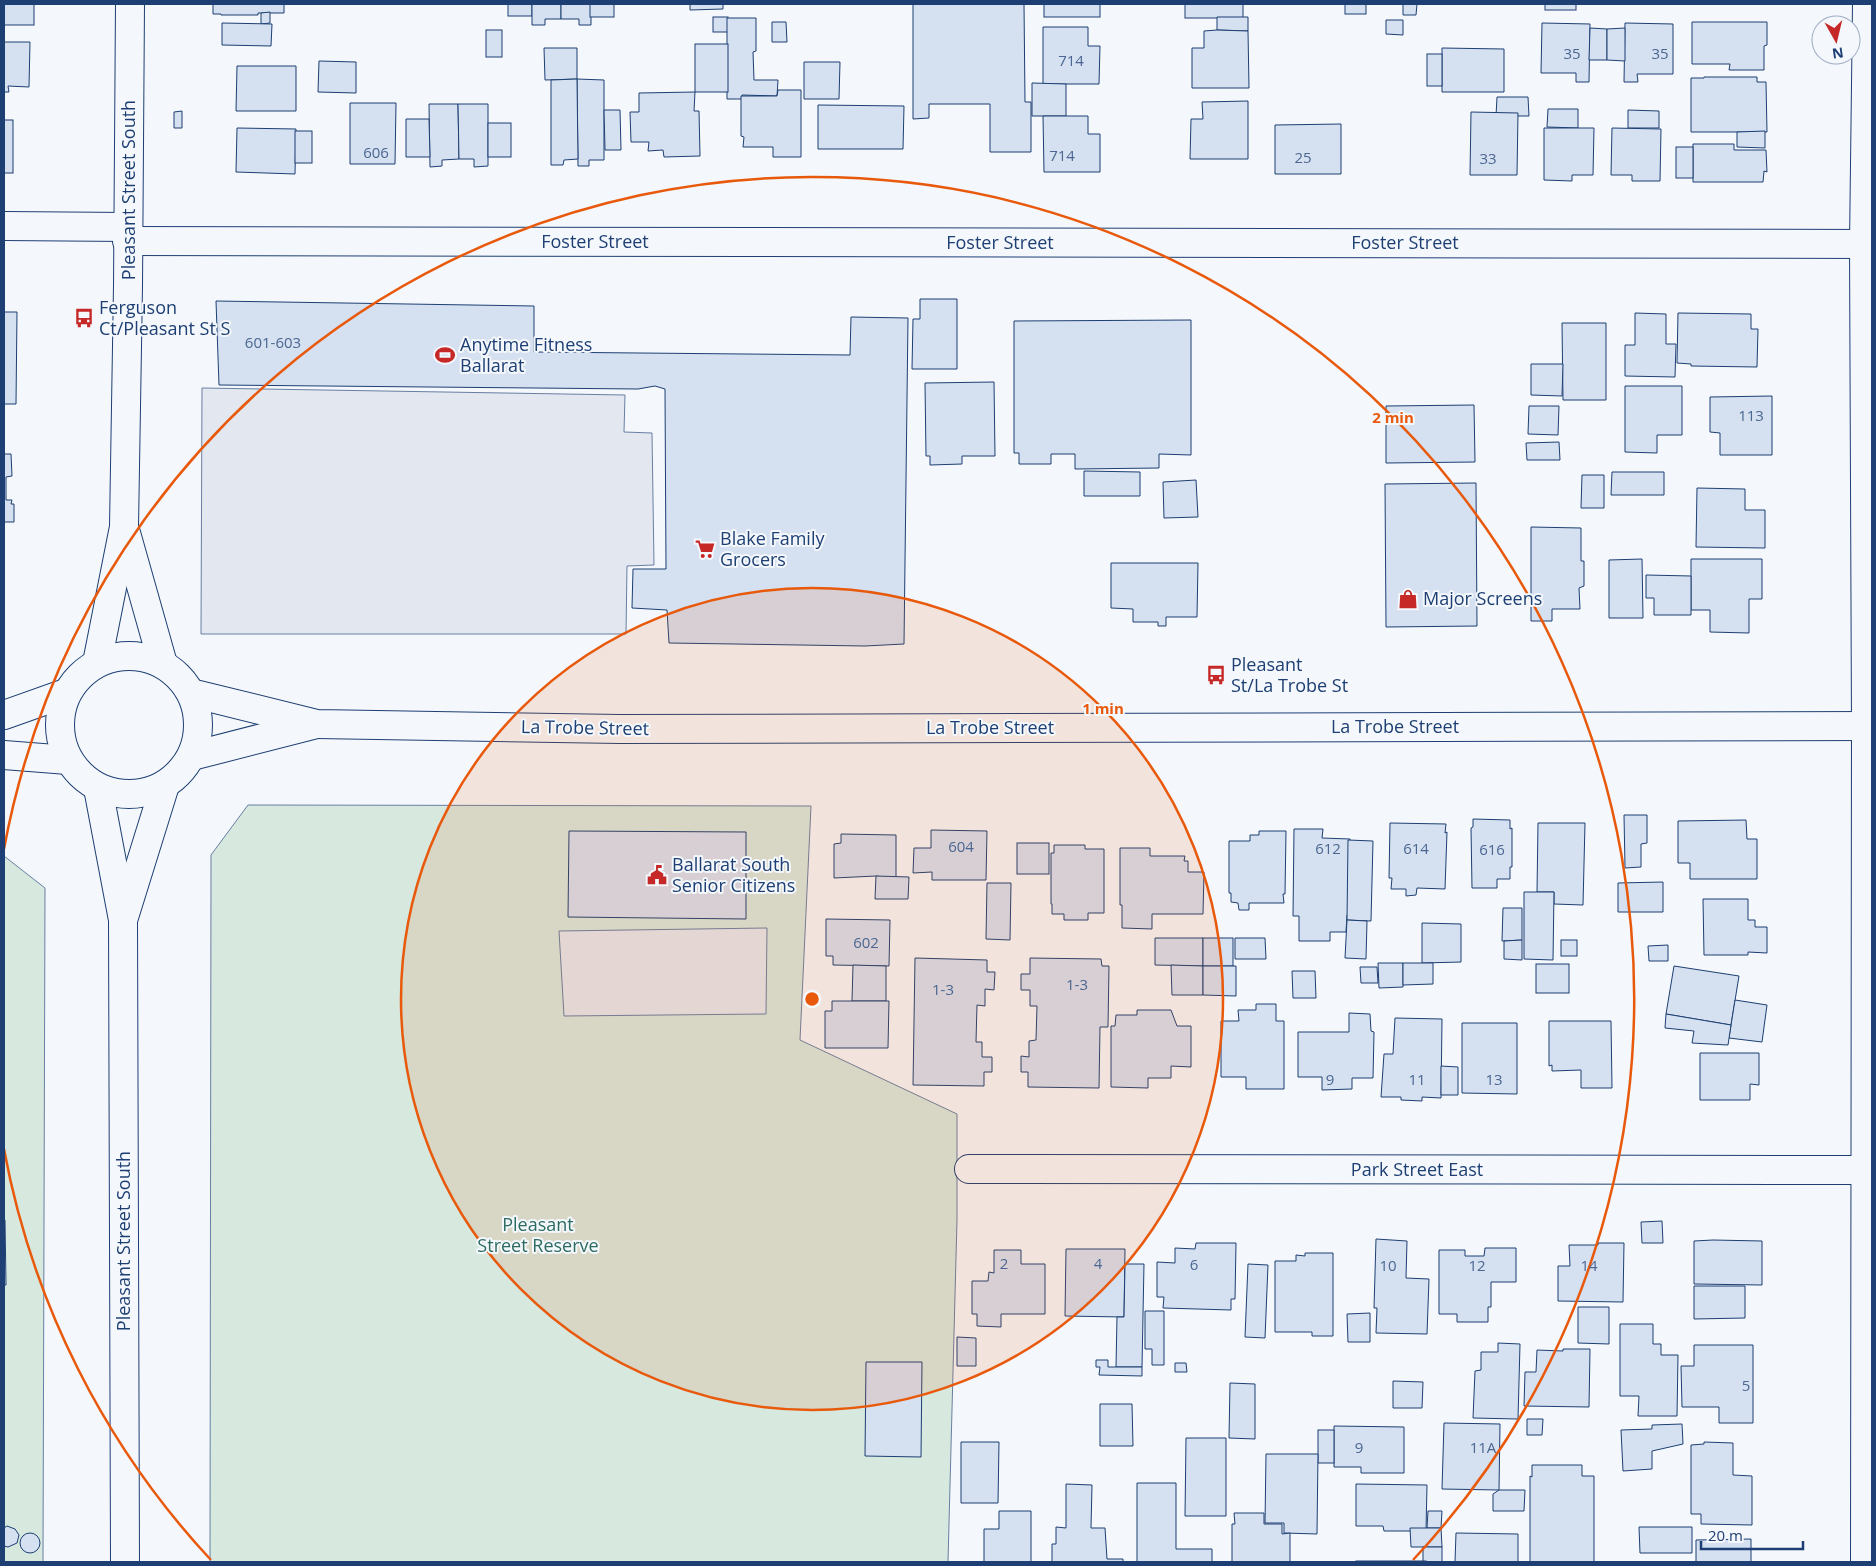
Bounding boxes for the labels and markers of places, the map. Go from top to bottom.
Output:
place label: Ferguson Ct/Pleasant St S [99,295,231,340]
bus stop icon: Ferguson Ct/Pleasant St S [73,307,95,329]
place label: Anytime Fitness Ballarat [460,332,592,377]
sports icon: Anytime Fitness Ballarat [434,344,456,366]
place label: Blake Family Grocers [720,526,825,571]
supermarket icon: Blake Family Grocers [694,538,716,560]
place label: Major Screens [1423,586,1542,610]
shop icon: Major Screens [1397,588,1419,610]
place label: Pleasant St/La Trobe St [1231,652,1348,697]
bus stop icon: Pleasant St/La Trobe St [1205,664,1227,686]
place label: Ballarat South Senior Citizens [672,852,795,897]
public building icon: Ballarat South Senior Citizens [646,864,668,886]
centre of rings [803,990,821,1008]

